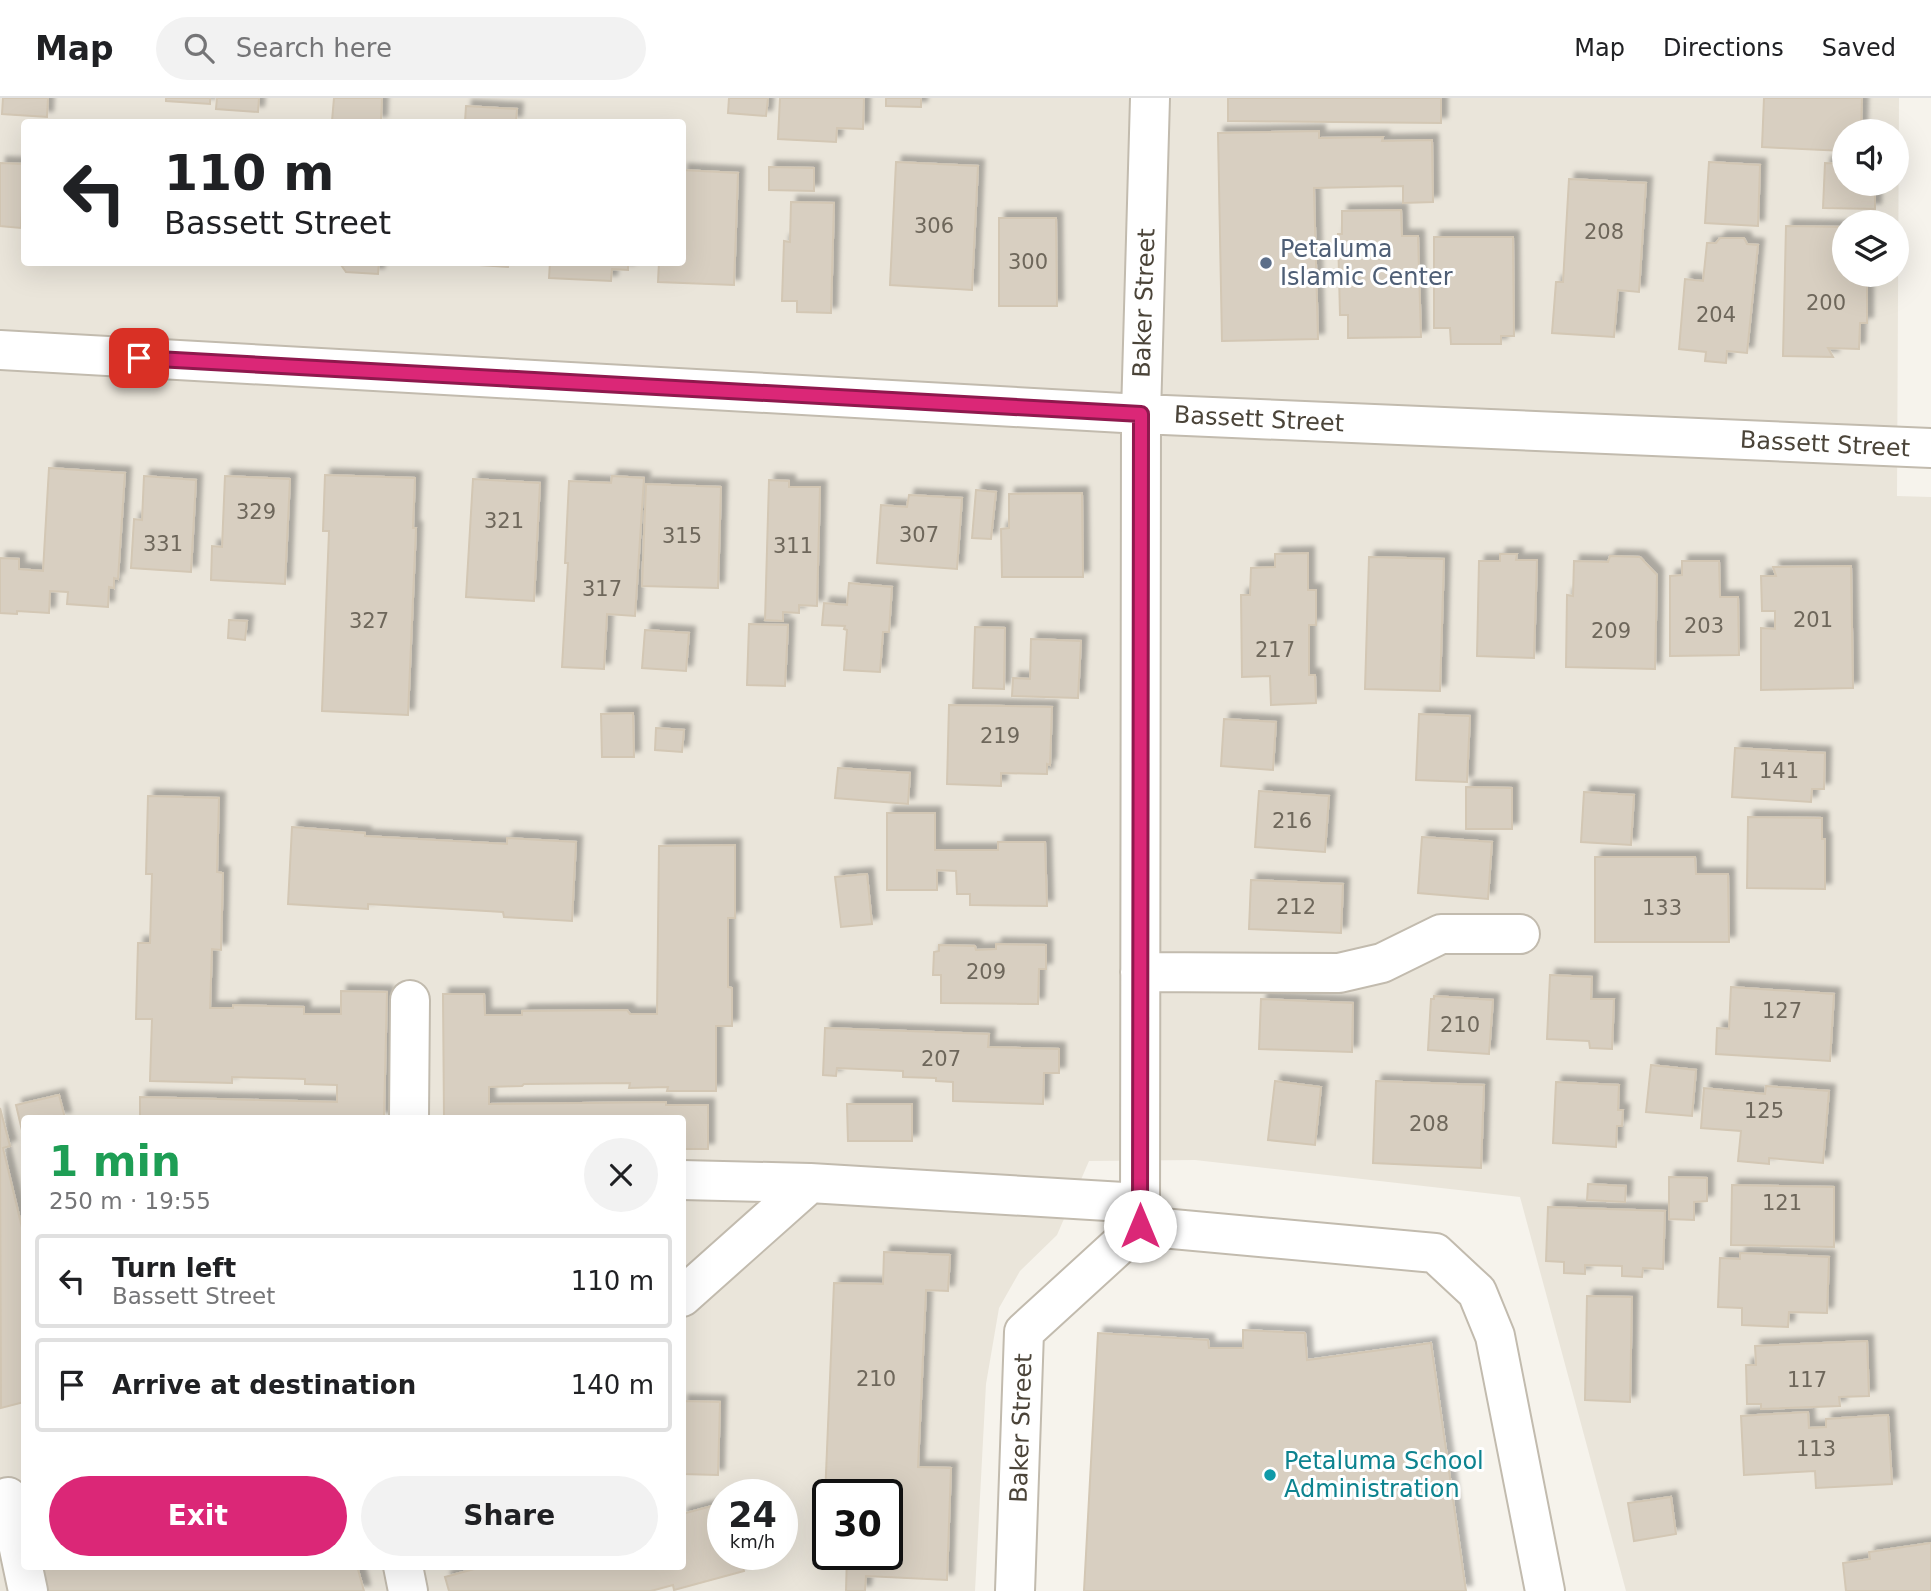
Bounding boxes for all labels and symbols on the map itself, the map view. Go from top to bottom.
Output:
house number: 306 [914,214,954,238]
house number: 208 [1584,220,1624,244]
street label: Baker Street [1127,228,1161,378]
place label: Petaluma Islamic Center [1280,235,1453,291]
house number: 300 [1008,250,1048,274]
marker: Petaluma Islamic Center [1258,255,1274,271]
house number: 200 [1806,291,1846,315]
house number: 204 [1696,303,1736,327]
pin [109,328,169,388]
street label: Bassett Street [1173,401,1345,437]
street label: Bassett Street [1739,426,1911,462]
house number: 329 [236,500,276,524]
house number: 321 [484,509,524,533]
house number: 307 [899,523,939,547]
house number: 315 [662,524,702,548]
house number: 331 [143,532,183,556]
house number: 311 [773,534,813,558]
house number: 317 [582,577,622,601]
house number: 201 [1793,608,1833,632]
house number: 327 [349,609,389,633]
house number: 203 [1684,614,1724,638]
house number: 209 [1591,619,1631,643]
house number: 217 [1255,638,1295,662]
house number: 219 [980,724,1020,748]
house number: 141 [1759,759,1799,783]
house number: 216 [1272,809,1312,833]
house number: 212 [1276,895,1316,919]
house number: 133 [1642,896,1682,920]
house number: 209 [966,960,1006,984]
house number: 127 [1762,999,1802,1023]
house number: 210 [1440,1013,1480,1037]
house number: 207 [921,1047,961,1071]
house number: 125 [1744,1099,1784,1123]
house number: 208 [1409,1112,1449,1136]
position arrow [1103,1189,1177,1263]
house number: 121 [1762,1191,1802,1215]
street label: Baker Street [1004,1353,1038,1503]
house number: 210 [856,1367,896,1391]
house number: 117 [1787,1368,1827,1392]
house number: 113 [1796,1437,1836,1461]
place label: Petaluma School Administration [1284,1447,1484,1503]
marker: Petaluma School Administration [1262,1467,1278,1483]
speed limit sign: 30 [812,1479,903,1570]

